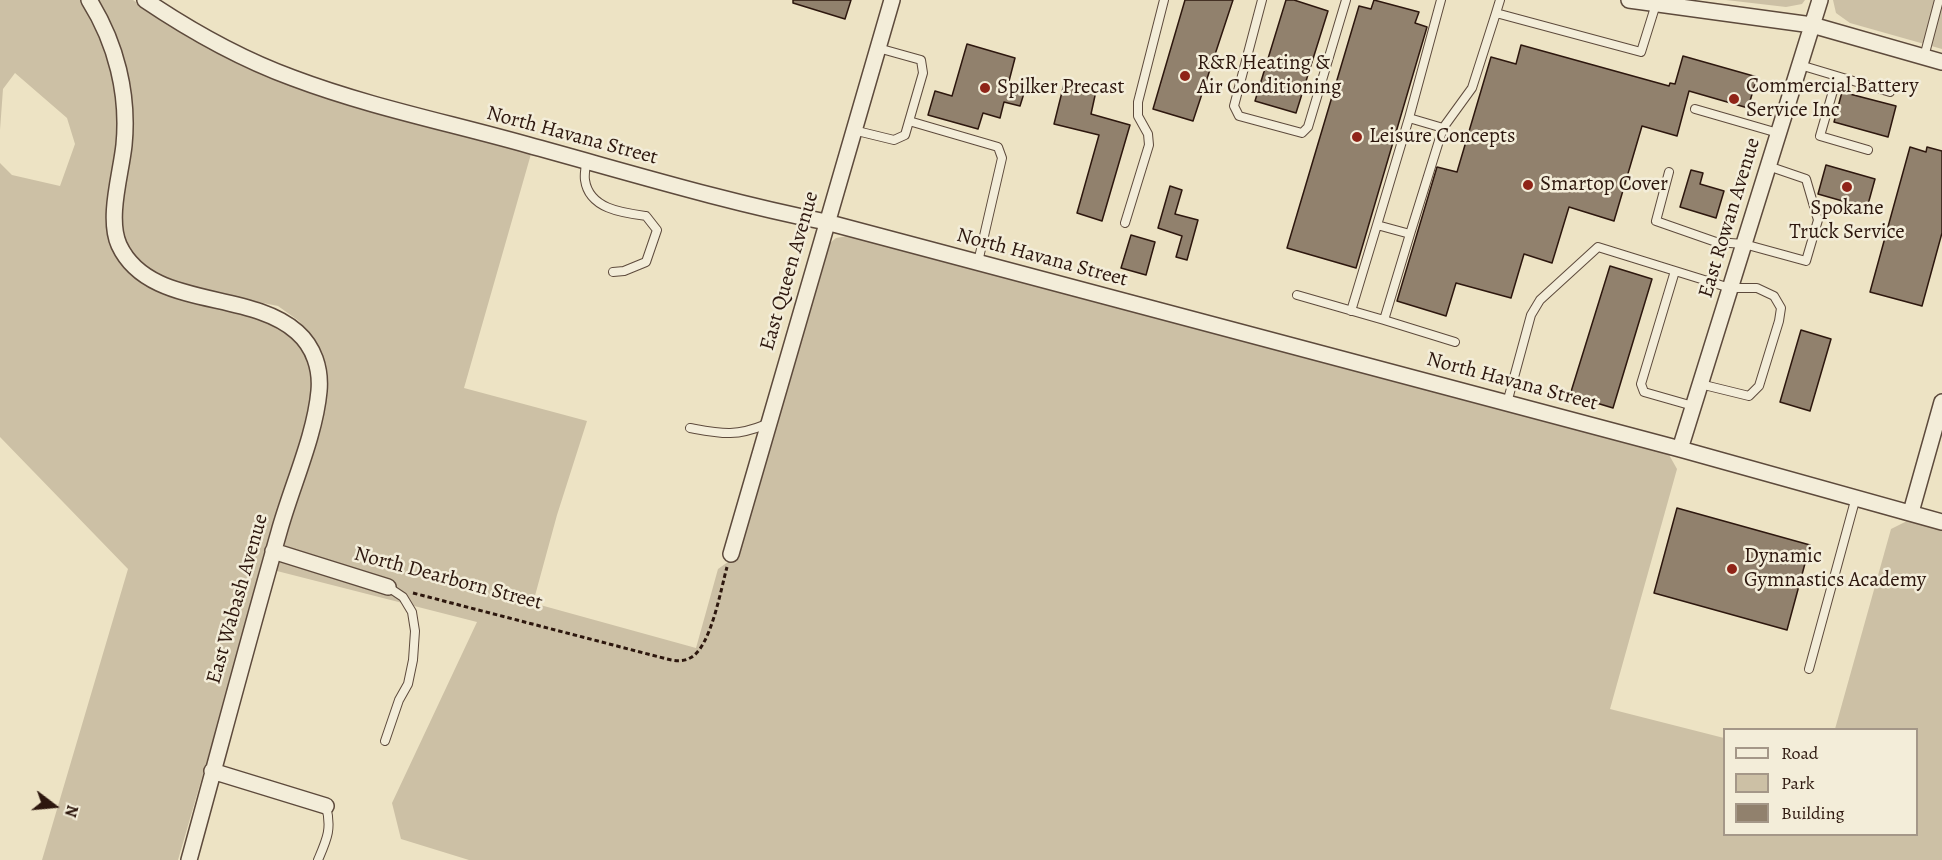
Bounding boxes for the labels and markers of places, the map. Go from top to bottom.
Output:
place label: R&R Heating & Air Conditioning [1197,51,1342,101]
marker: R&R Heating & Air Conditioning [1178,69,1192,83]
place label: Commercial Battery Service Inc [1746,74,1919,124]
place label: Spilker Precast [997,75,1124,101]
marker: Spilker Precast [978,81,992,95]
marker: Commercial Battery Service Inc [1727,92,1741,106]
place label: Leisure Concepts [1369,124,1515,150]
marker: Leisure Concepts [1350,130,1364,144]
place label: Smartop Cover [1540,172,1668,198]
marker: Smartop Cover [1521,178,1535,192]
marker: Spokane Truck Service [1840,180,1854,194]
place label: Spokane Truck Service [1789,196,1905,246]
place label: Dynamic Gymnastics Academy [1744,544,1926,594]
marker: Dynamic Gymnastics Academy [1725,562,1739,576]

